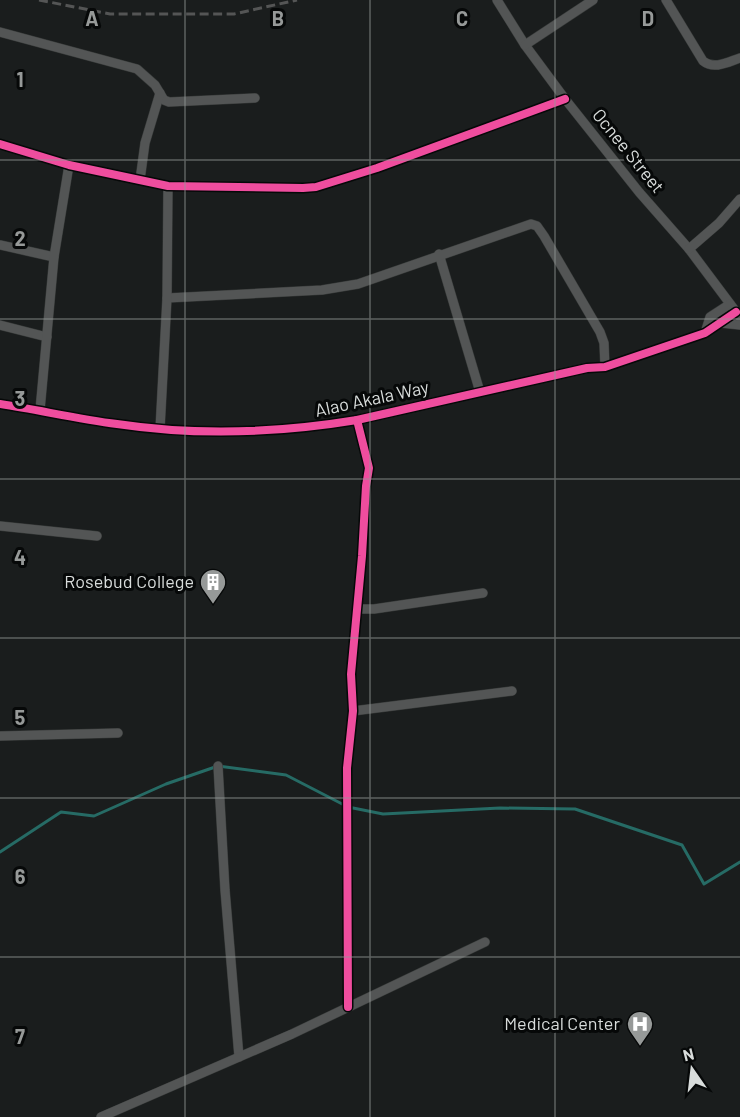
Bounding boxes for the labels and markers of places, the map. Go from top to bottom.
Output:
building icon: Rosebud College [198,567,228,605]
place label: Rosebud College [64,570,194,592]
hospital icon: Medical Center [625,1009,655,1047]
place label: Medical Center [504,1012,620,1034]

